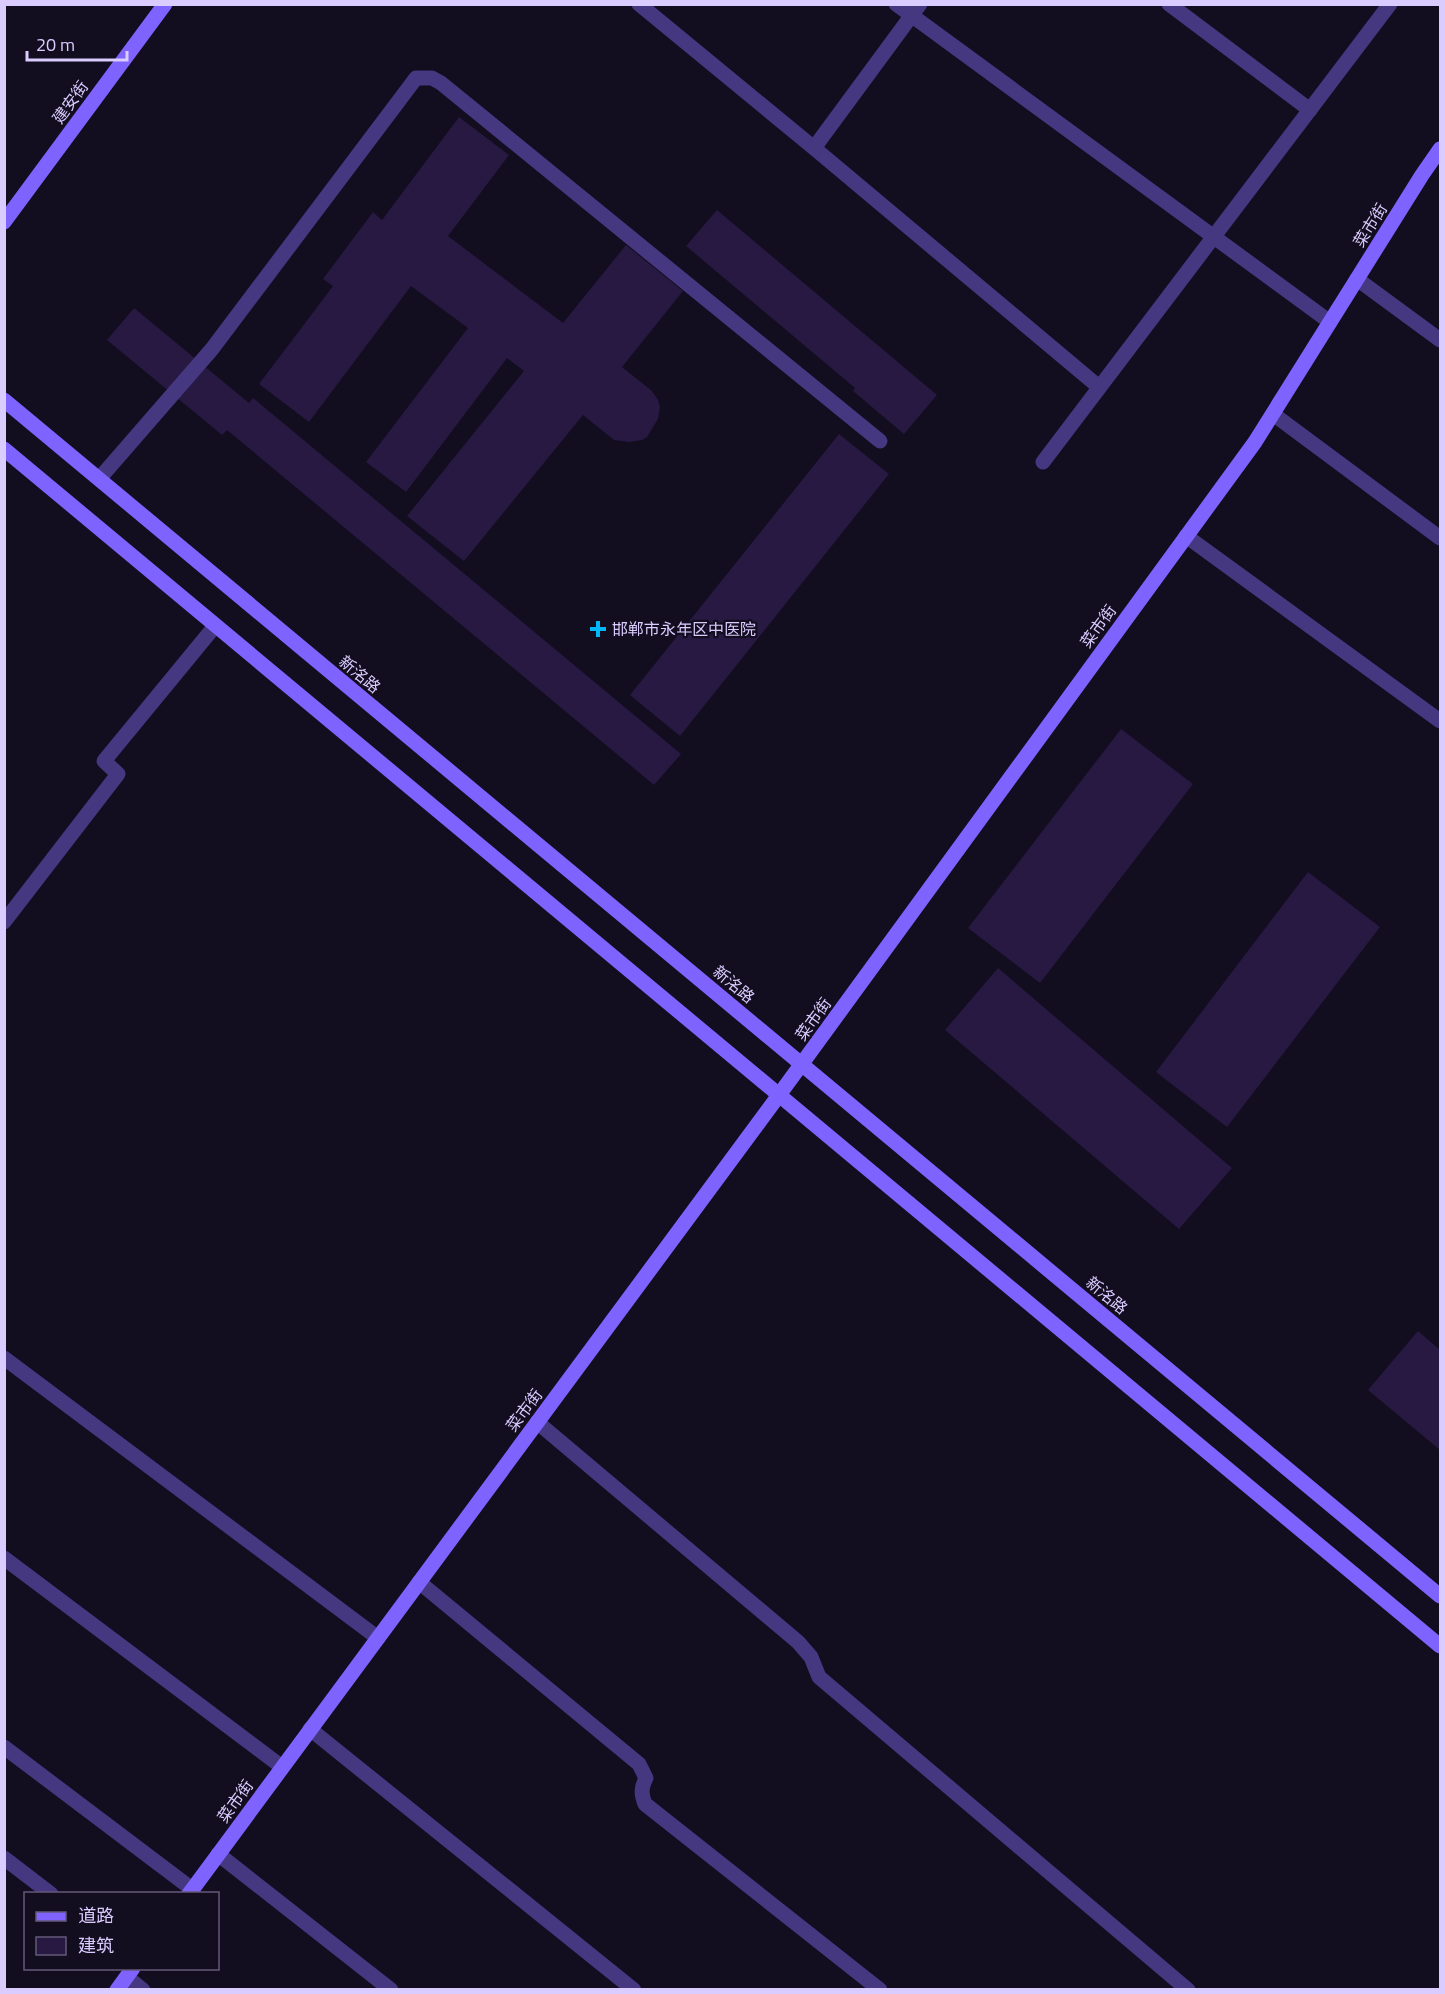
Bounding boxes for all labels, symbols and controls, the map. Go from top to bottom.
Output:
scale bar [27,24,128,62]
text: 20 m [36,31,75,58]
street label: 建安街 [46,76,94,128]
street label: 菜市街 [1347,198,1393,252]
street label: 菜市街 [1074,600,1122,652]
place label: 邯郸市永年区中医院 [612,617,756,641]
marker: 邯郸市永年区中医院 [589,620,607,638]
street label: 新洺路 [334,649,386,699]
street label: 新洺路 [708,959,760,1009]
street label: 菜市街 [789,993,837,1045]
street label: 新洺路 [1081,1270,1133,1320]
street label: 菜市街 [500,1384,548,1436]
street label: 菜市街 [211,1775,259,1827]
legend [24,1892,219,1970]
text: 道路 [78,1902,114,1929]
text: 建筑 [78,1932,114,1959]

